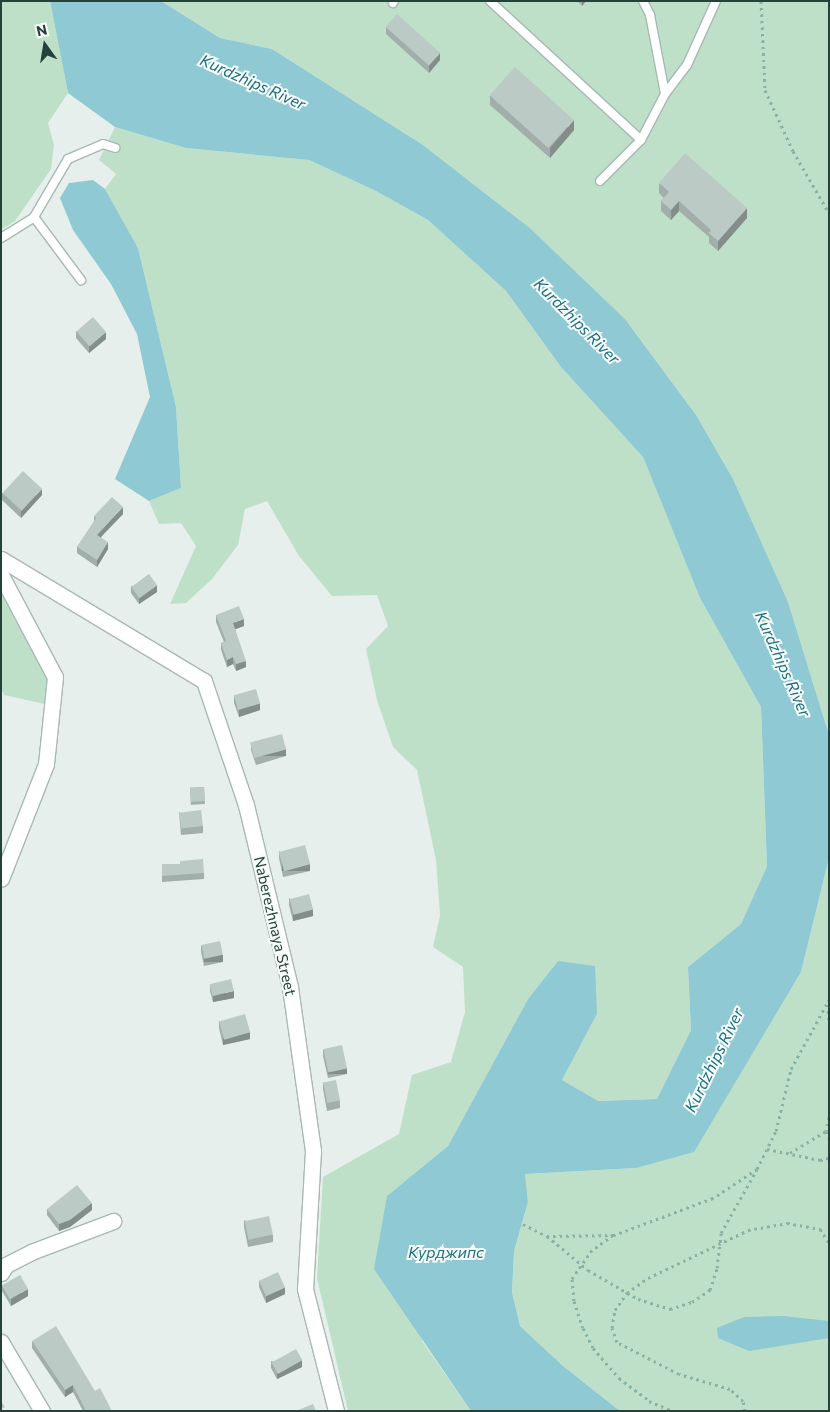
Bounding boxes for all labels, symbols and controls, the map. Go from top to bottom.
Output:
north arrow [20,20,70,70]
text: N [34,20,49,39]
water label: Kurdzhips River [197,50,309,114]
water label: Kurdzhips River [530,274,624,368]
water label: Kurdzhips River [751,608,815,720]
street label: Naberezhnaya Street [250,854,300,998]
water label: Kurdzhips River [681,1005,747,1115]
water label: Курджипс [408,1242,484,1262]

